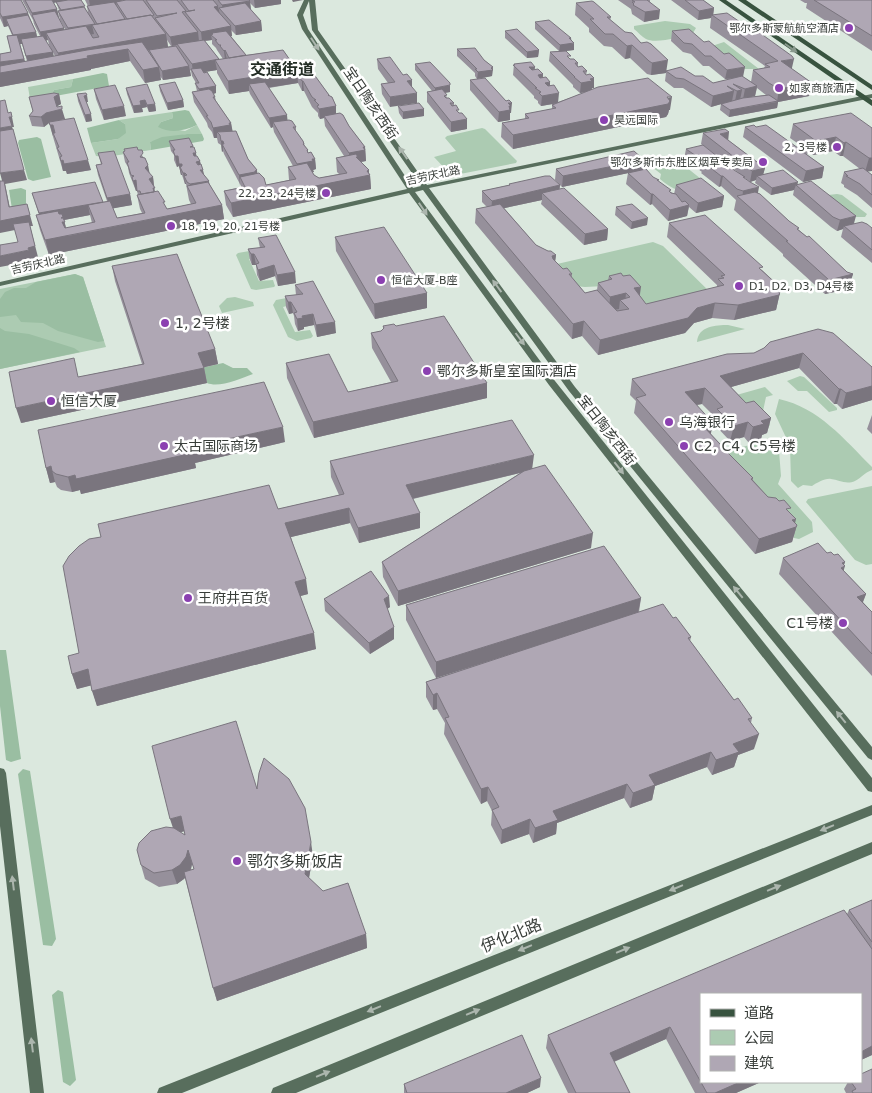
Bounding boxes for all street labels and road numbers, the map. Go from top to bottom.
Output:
street label: 宝日陶亥西街 [341,64,401,142]
street label: 吉劳庆北路 [405,163,461,188]
street label: 吉劳庆北路 [10,252,66,277]
street label: 宝日陶亥西街 [575,392,639,468]
street label: 伊化北路 [478,915,544,956]

